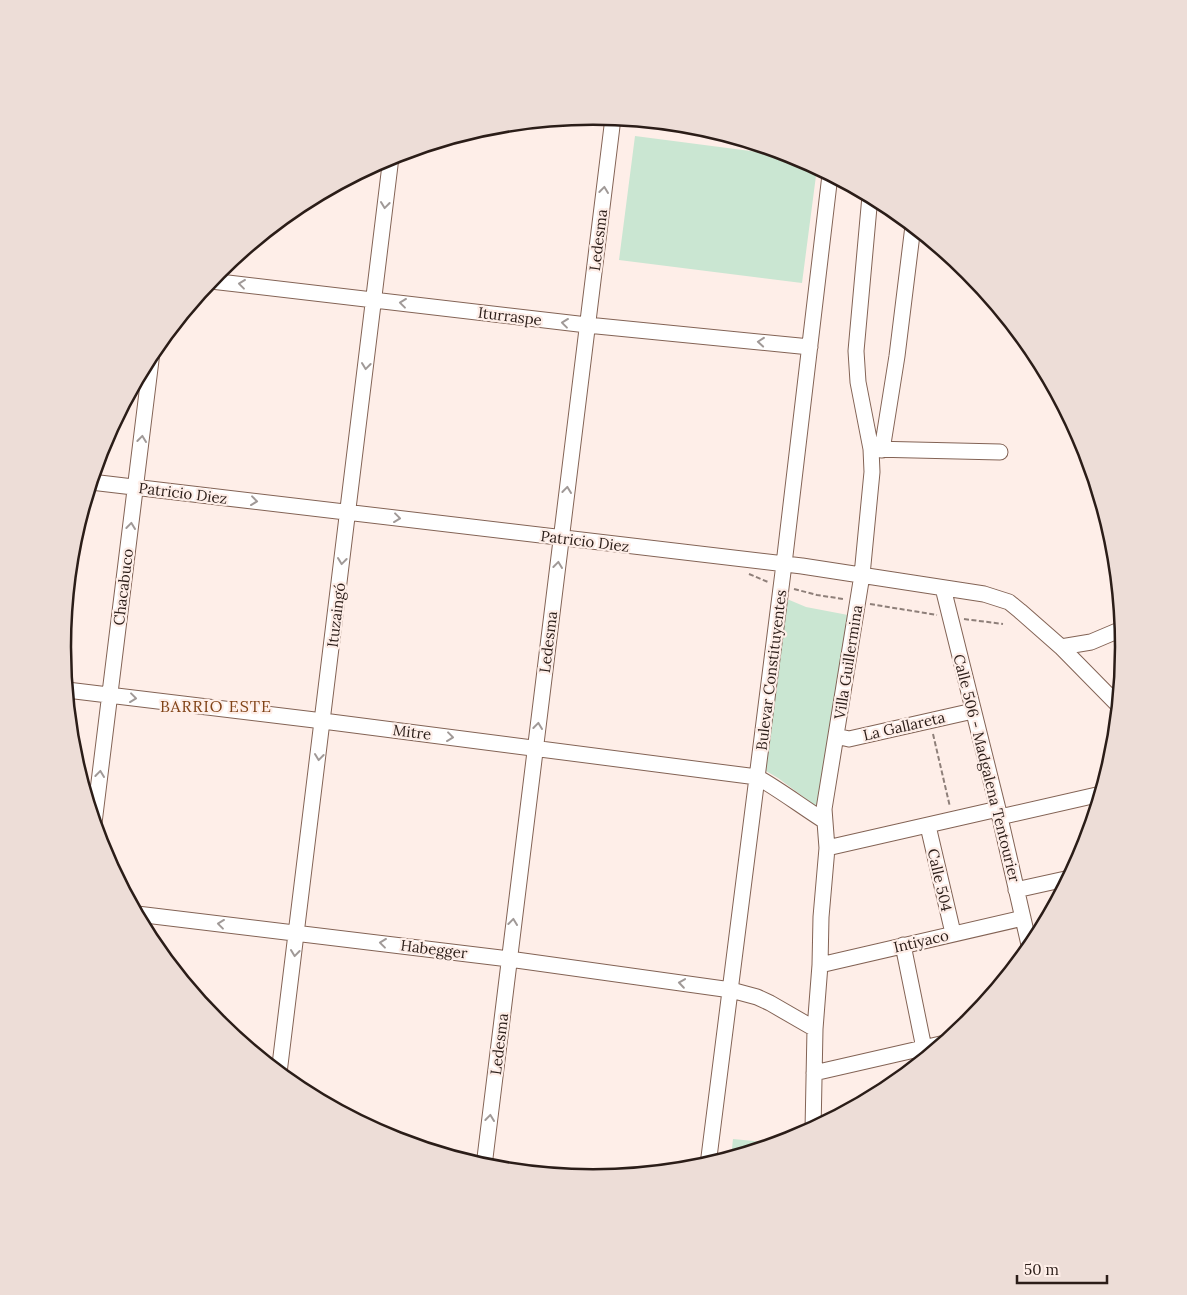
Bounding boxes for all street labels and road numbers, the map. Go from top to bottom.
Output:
street label: Ledesma [585,208,611,272]
street label: Iturraspe [477,303,543,329]
street label: Patricio Diez [138,478,228,508]
street label: Patricio Diez [540,526,630,556]
street label: Chacabuco [109,547,137,627]
street label: Ituzaingó [323,581,349,649]
street label: Bulevar Constituyentes [752,588,790,752]
street label: Villa Guillermina [829,603,866,722]
street label: Ledesma [535,610,561,674]
street label: Calle 506 - Madgalena Tentourier [949,652,1025,884]
street label: La Gallareta [861,707,947,745]
street label: Mitre [392,720,432,744]
street label: Calle 504 [924,847,956,913]
street label: Intiyaco [891,925,951,957]
street label: Habegger [399,935,469,963]
street label: Ledesma [486,1012,512,1076]

